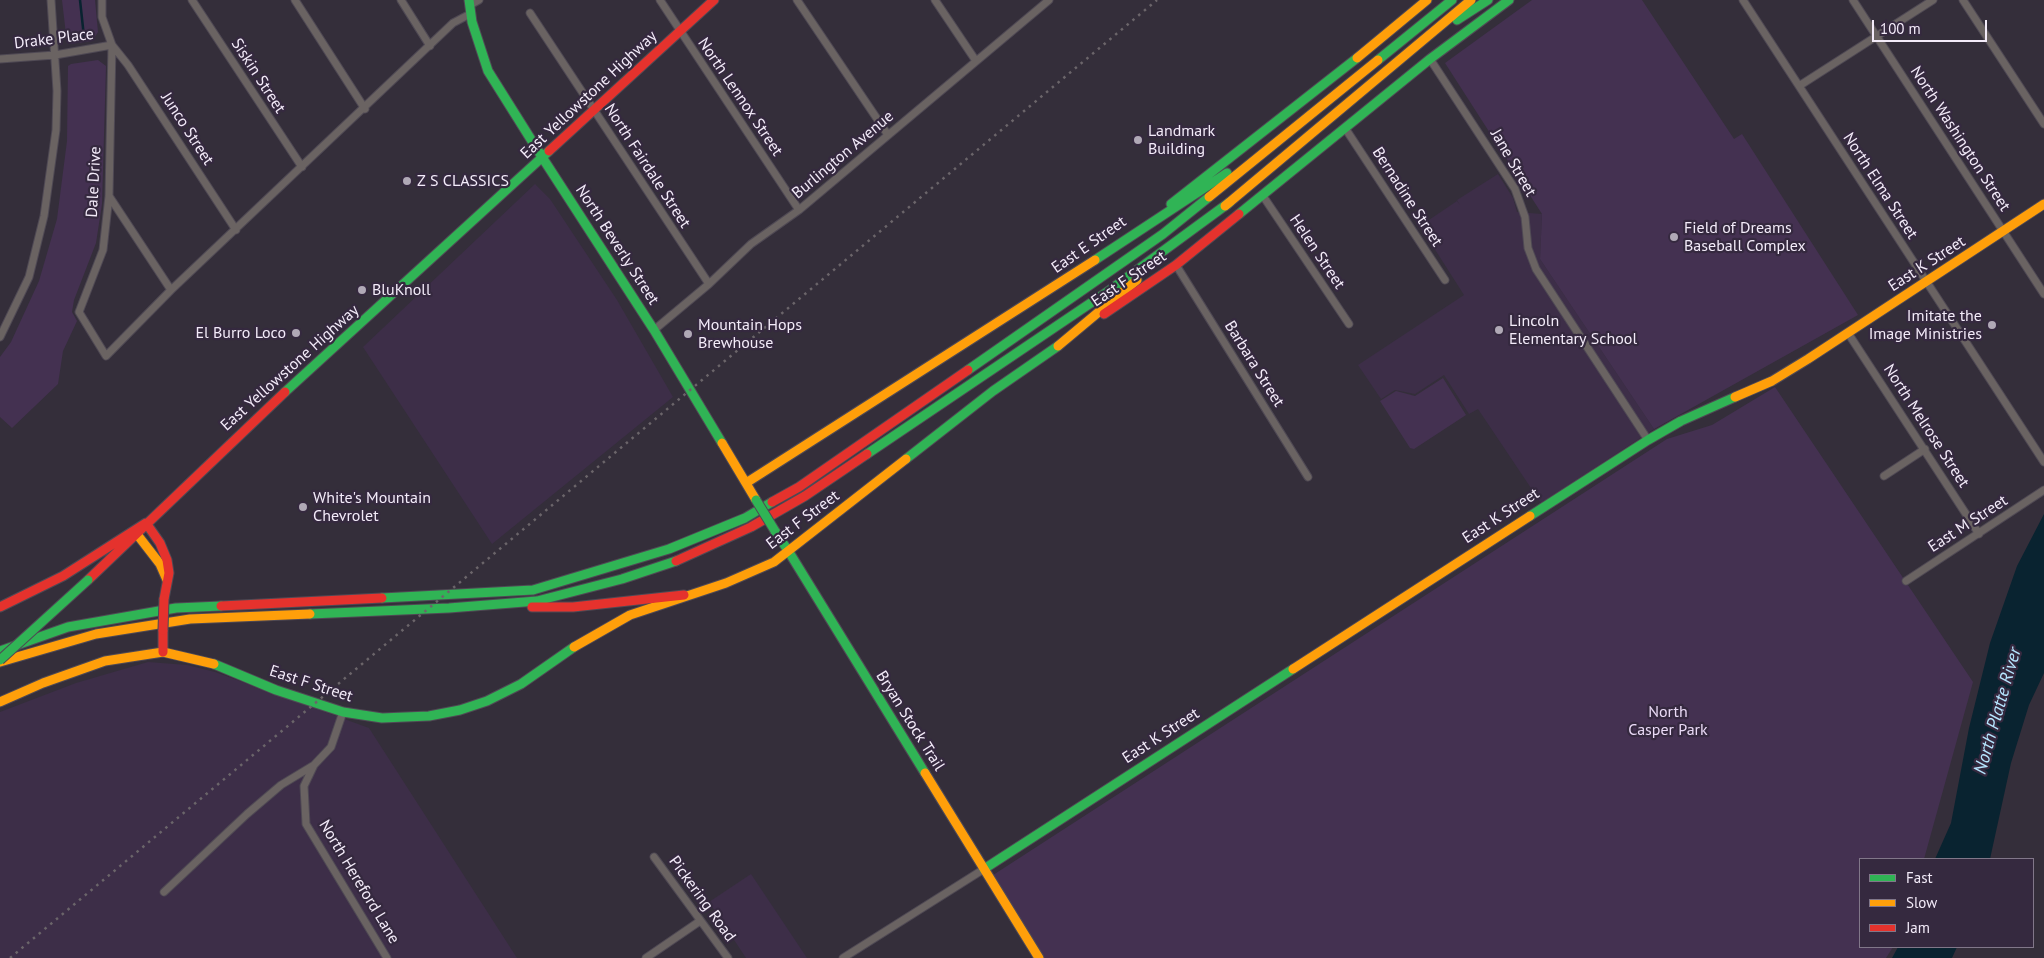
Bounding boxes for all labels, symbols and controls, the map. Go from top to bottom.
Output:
scale bar [1874,10,1989,42]
text: 100 m [1880,19,1921,38]
street label: Drake Place [13,25,95,53]
street label: East Yellowstone Highway [517,27,661,163]
street label: North Lennox Street [693,34,787,160]
street label: Siskin Street [227,35,289,117]
street label: North Washington Street [1906,63,2014,215]
street label: Junco Street [156,89,218,169]
street label: North Fairdale Street [600,100,694,232]
street label: Burlington Avenue [788,107,898,203]
place label: Landmark Building [1148,121,1215,159]
street label: Jane Street [1486,126,1540,200]
street label: North Elma Street [1838,129,1922,243]
marker: Landmark Building [1132,134,1144,146]
street label: Bernadine Street [1368,144,1446,250]
street label: Dale Drive [83,146,105,218]
place label: Z S CLASSICS [417,171,509,191]
marker: Z S CLASSICS [401,175,413,187]
street label: North Beverly Street [571,181,663,309]
street label: Helen Street [1285,211,1349,293]
street label: East E Street [1048,212,1130,278]
place label: Field of Dreams Baseball Complex [1684,218,1806,256]
marker: Field of Dreams Baseball Complex [1668,231,1680,243]
street label: East K Street [1885,232,1969,296]
street label: East F Street [1088,247,1170,311]
place label: BluKnoll [372,280,431,300]
marker: BluKnoll [356,284,368,296]
street label: East Yellowstone Highway [217,301,363,435]
place label: Imitate the Image Ministries [1869,306,1982,344]
place label: Lincoln Elementary School [1509,311,1637,349]
place label: Mountain Hops Brewhouse [698,315,802,353]
street label: Barbara Street [1220,317,1288,411]
marker: Imitate the Image Ministries [1986,319,1998,331]
place label: El Burro Loco [195,323,286,343]
marker: Lincoln Elementary School [1493,324,1505,336]
marker: El Burro Loco [290,327,302,339]
marker: Mountain Hops Brewhouse [682,328,694,340]
street label: North Melrose Street [1879,361,1973,491]
street label: East K Street [1459,484,1543,548]
street label: East F Street [763,486,843,554]
place label: White's Mountain Chevrolet [313,488,431,526]
street label: East M Street [1925,491,2011,557]
marker: White's Mountain Chevrolet [297,501,309,513]
water label: North Platte River [1970,645,2026,777]
street label: East F Street [267,662,355,706]
street label: Bryan Stock Trail [872,667,948,775]
park label: North Casper Park [1628,702,1708,740]
street label: East K Street [1119,704,1203,768]
street label: North Hereford Lane [315,817,403,947]
street label: Pickering Road [664,852,740,946]
legend [1859,858,2034,948]
text: Fast [1906,868,1933,887]
text: Slow [1906,893,1937,912]
text: Jam [1906,918,1930,937]

